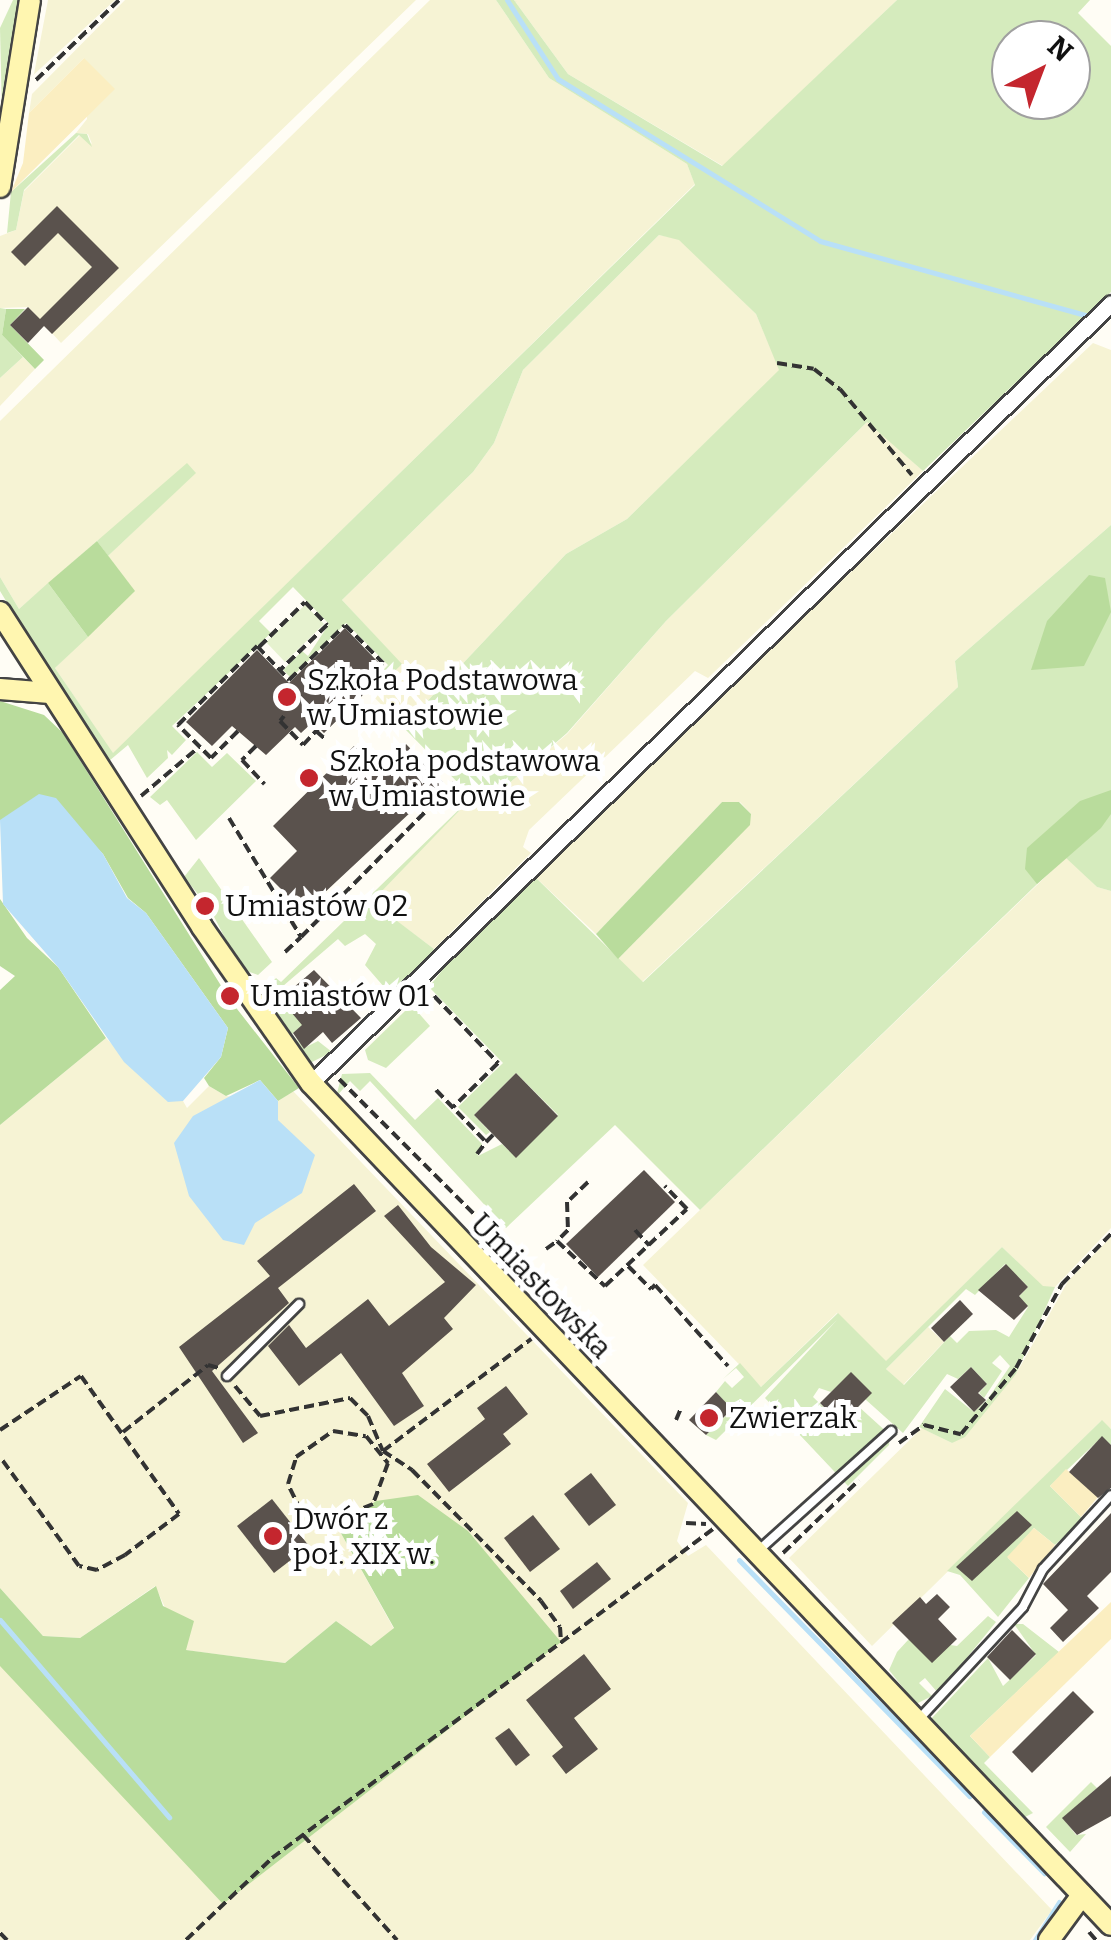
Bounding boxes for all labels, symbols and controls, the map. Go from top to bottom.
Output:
north arrow [991,20,1091,120]
text: N [1041,29,1079,68]
place label: Szkoła Podstawowa w Umiastowie [307,662,578,732]
marker: Szkoła Podstawowa w Umiastowie [276,686,298,708]
place label: Szkoła podstawowa w Umiastowie [329,743,600,814]
marker: Szkoła podstawowa w Umiastowie [298,767,320,789]
place label: Umiastów 02 [225,888,408,924]
marker: Umiastów 02 [194,895,216,917]
place label: Umiastów 01 [250,978,429,1014]
marker: Umiastów 01 [219,985,241,1007]
street label: Umiastowska [463,1206,619,1366]
place label: Zwierzak [729,1400,857,1436]
marker: Zwierzak [698,1407,720,1429]
place label: Dwór z poł. XIX w. [293,1501,435,1572]
marker: Dwór z poł. XIX w. [262,1525,284,1547]

